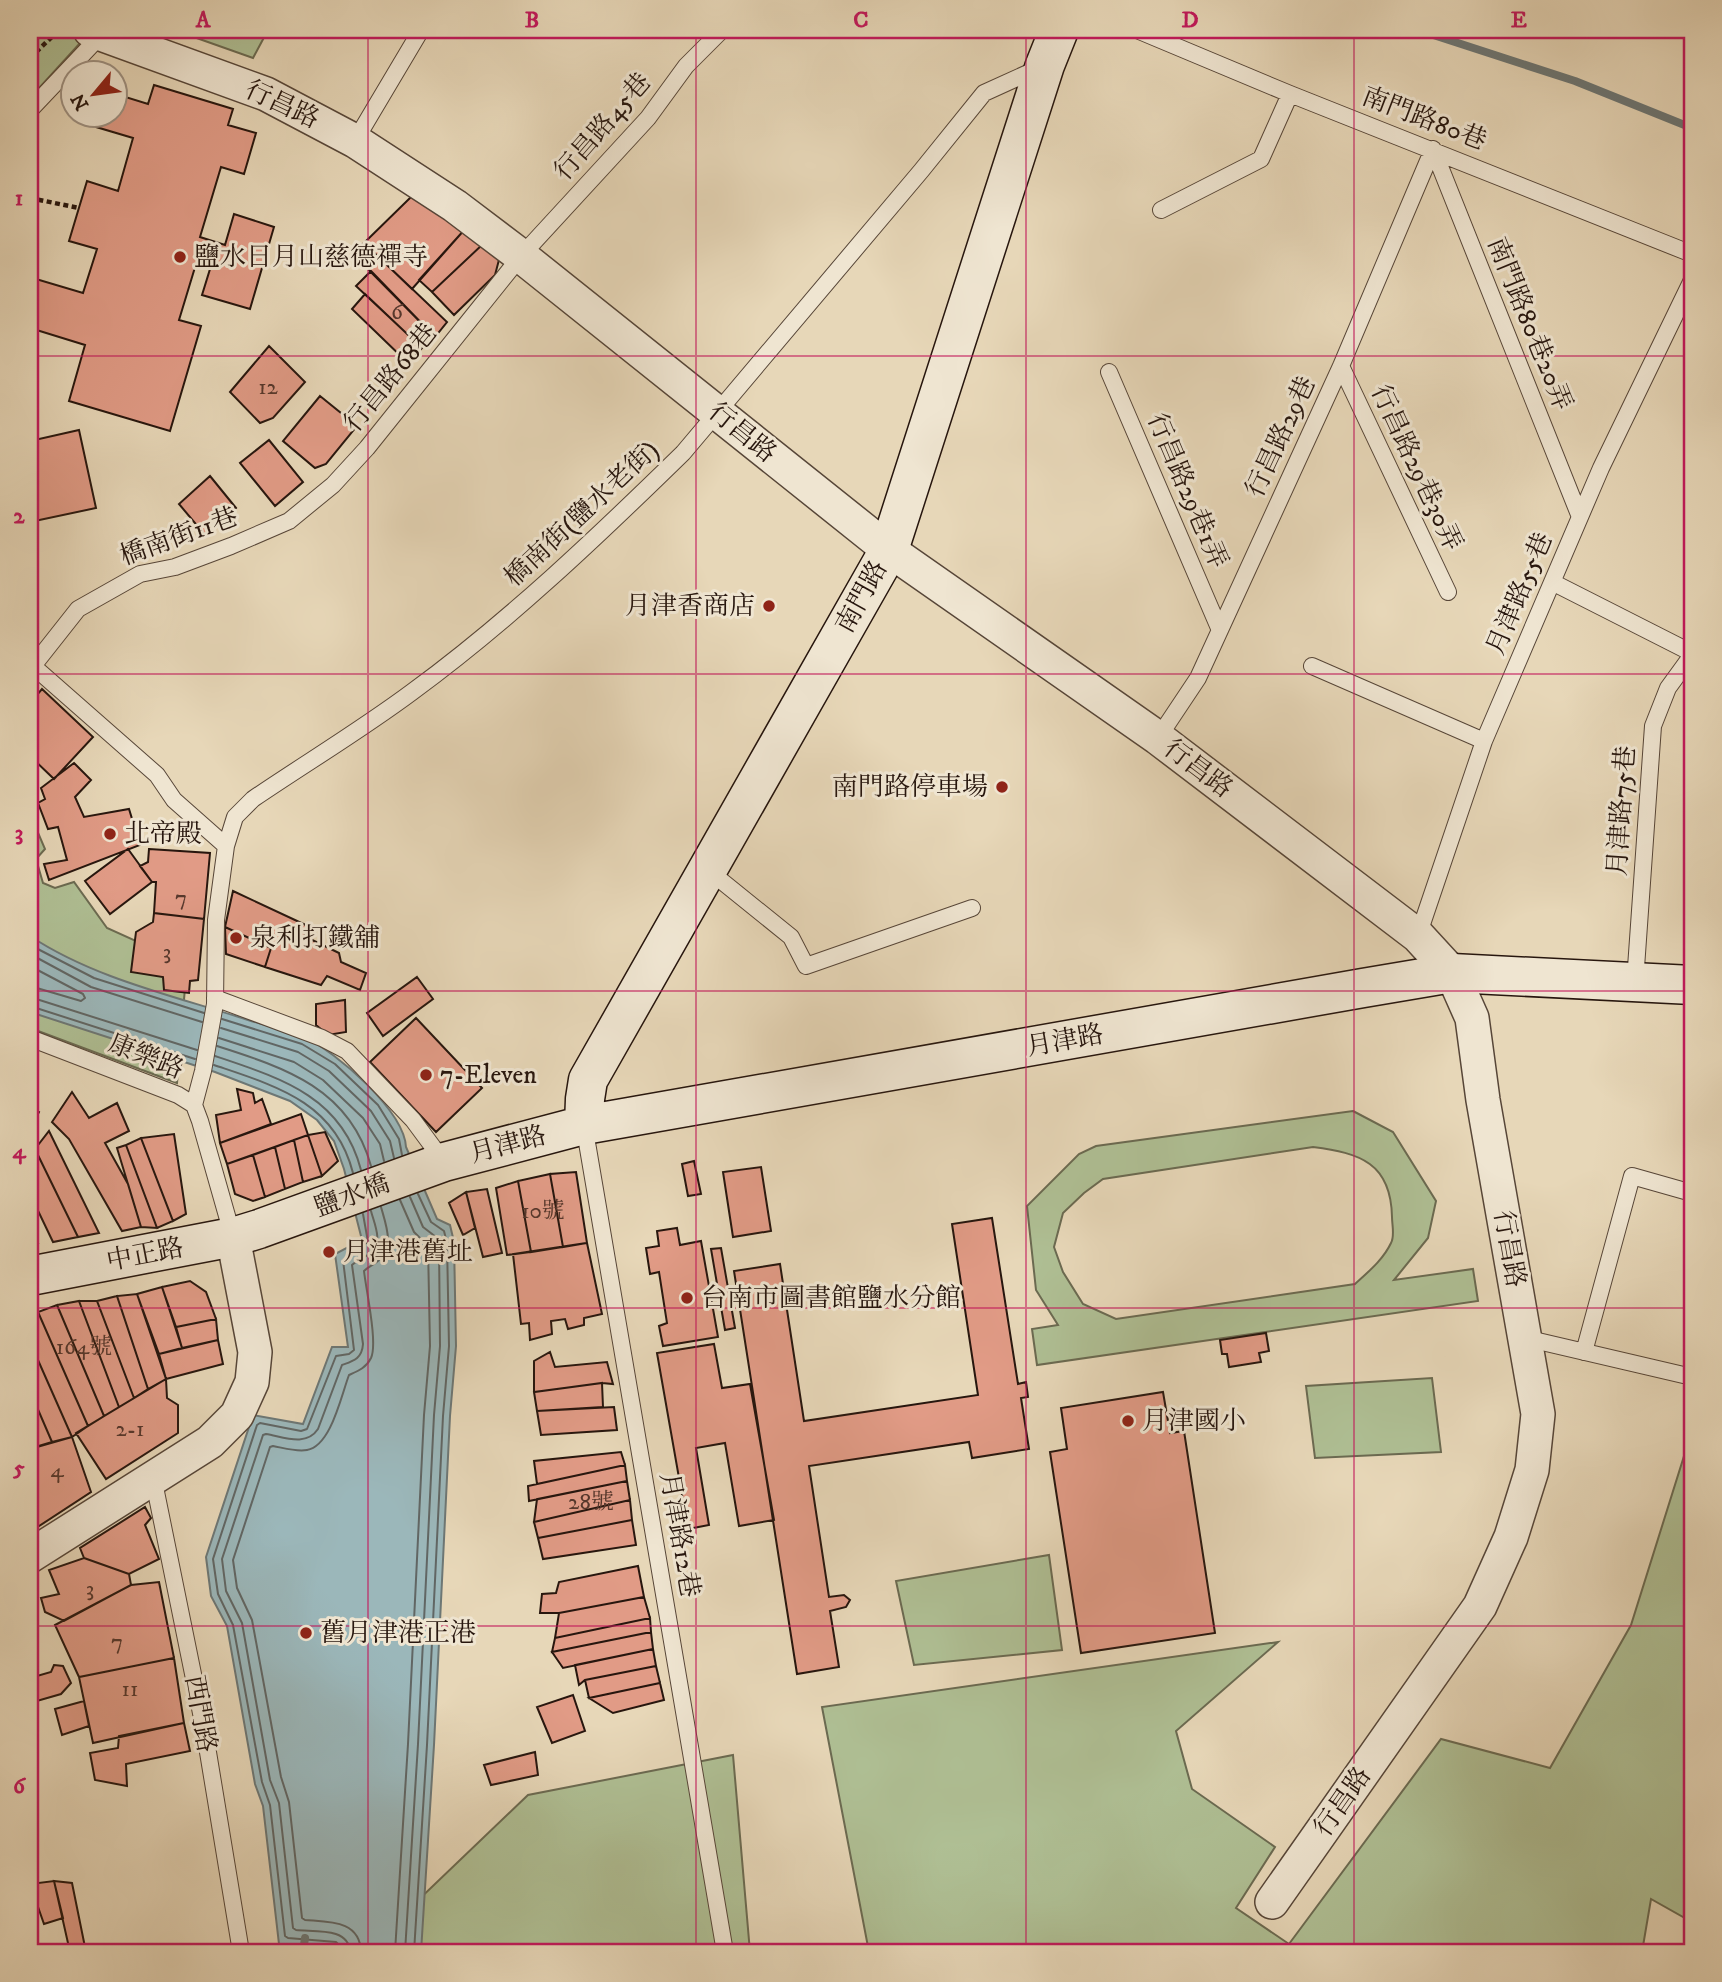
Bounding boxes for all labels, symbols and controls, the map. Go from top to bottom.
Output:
text: A [195,6,212,35]
text: B [525,6,539,35]
text: C [853,6,869,35]
text: D [1181,6,1199,35]
text: E [1511,6,1527,35]
north arrow [60,60,130,130]
street label: 行昌路45巷 [547,66,659,188]
street label: 行昌路 [240,74,324,136]
street label: 南門路80巷 [1357,80,1491,158]
text: N [66,89,94,114]
text: 1 [15,184,23,213]
street label: 南門路80巷20弄 [1479,233,1579,415]
place label: 鹽水日月山慈德禪寺 [194,241,428,274]
marker: 鹽水日月山慈德禪寺 [172,249,188,265]
house number: 6 [391,298,404,327]
street label: 行昌路68巷 [337,317,445,439]
street label: 行昌路29巷 [1239,371,1323,503]
house number: 12 [258,373,279,402]
street label: 行昌路29巷30弄 [1363,380,1469,556]
street label: 行昌路 [701,396,783,470]
street label: 行昌路29巷1弄 [1140,408,1234,574]
street label: 橋南街(鹽水老街) [498,434,666,594]
street label: 橋南街11巷 [116,500,242,574]
text: 2 [13,502,25,531]
street label: 月津路55巷 [1479,528,1561,660]
street label: 南門路 [829,555,895,639]
place label: 月津香商店 [625,590,755,623]
marker: 月津香商店 [761,598,777,614]
street label: 行昌路 [1157,732,1239,806]
street label: 月津路75巷 [1601,745,1643,877]
place label: 南門路停車場 [832,771,988,804]
marker: 南門路停車場 [994,779,1010,795]
place label: 北帝殿 [124,818,202,851]
text: 3 [15,819,23,848]
marker: 北帝殿 [102,826,118,842]
house number: 7 [175,884,187,913]
place label: 泉利打鐵舖 [250,922,380,955]
marker: 泉利打鐵舖 [228,930,244,946]
house number: 3 [163,938,171,967]
street label: 月津路 [1024,1018,1106,1064]
street label: 康樂路 [104,1027,188,1087]
place label: 7-Eleven [440,1059,537,1092]
marker: 7-Eleven [418,1067,434,1083]
street label: 月津路 [466,1119,550,1171]
text: 4 [12,1137,27,1166]
street label: 鹽水橋 [310,1167,394,1225]
house number: 10號 [521,1197,565,1226]
street label: 行昌路 [1486,1208,1532,1290]
street label: 中正路 [104,1231,186,1279]
place label: 月津港舊址 [343,1236,473,1269]
marker: 月津港舊址 [321,1244,337,1260]
place label: 台南市圖書館鹽水分館 [701,1282,961,1315]
marker: 台南市圖書館鹽水分館 [679,1290,695,1306]
house number: 164號 [56,1333,112,1362]
place label: 月津國小 [1142,1405,1246,1438]
marker: 月津國小 [1120,1413,1136,1429]
house number: 2-1 [115,1415,145,1444]
text: 5 [12,1454,25,1483]
house number: 4 [50,1456,64,1485]
street label: 月津路12巷 [652,1470,706,1600]
house number: 28號 [568,1488,614,1517]
house number: 3 [86,1575,94,1604]
place label: 舊月津港正港 [320,1617,476,1650]
marker: 舊月津港正港 [298,1625,314,1641]
house number: 7 [111,1628,123,1657]
street label: 西門路 [177,1673,223,1755]
house number: 11 [122,1675,138,1704]
street label: 行昌路 [1307,1761,1379,1843]
text: 6 [13,1772,27,1801]

